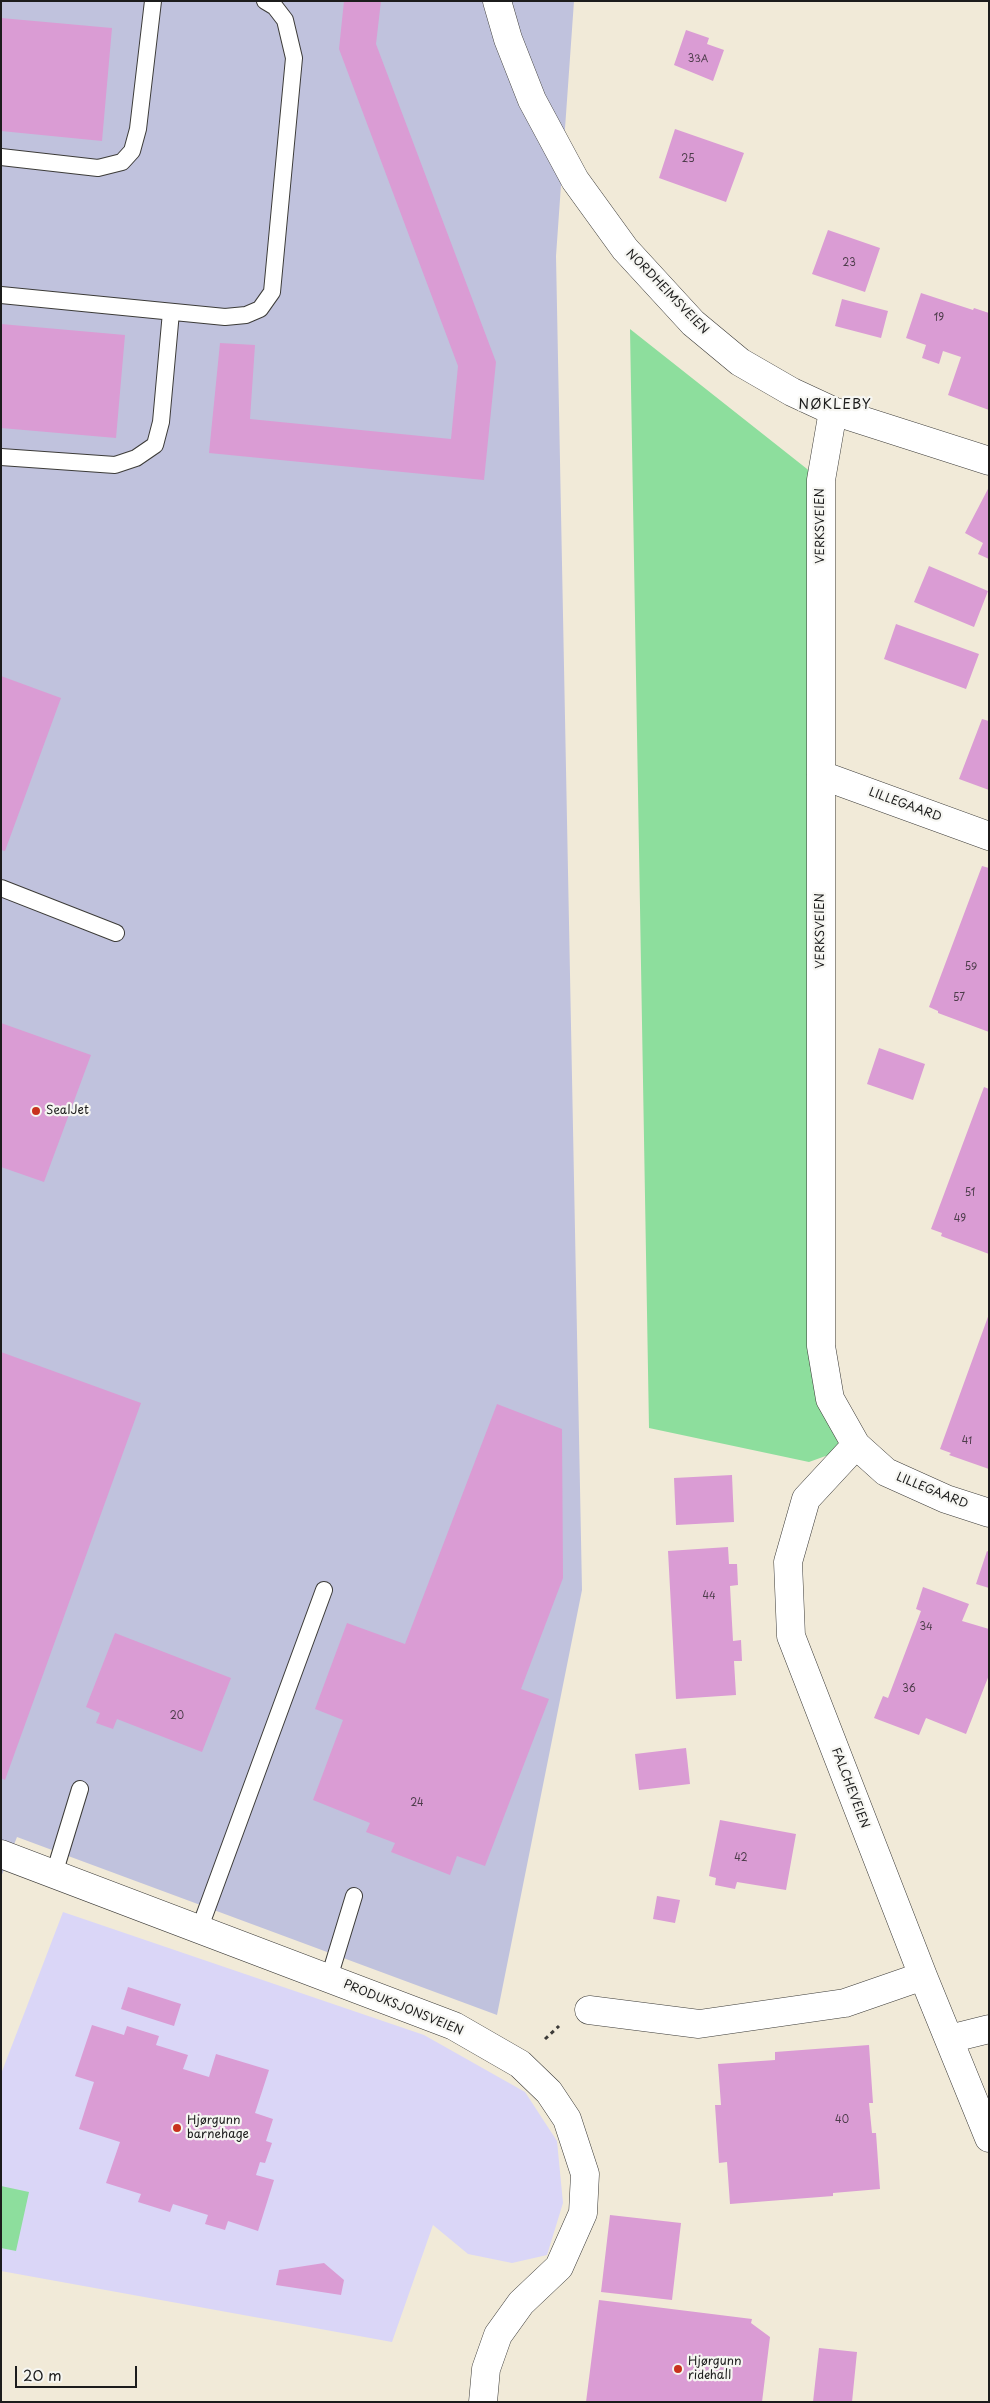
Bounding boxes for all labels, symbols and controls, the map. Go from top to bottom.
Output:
house number: 33A [688,53,708,65]
house number: 25 [681,153,695,165]
street label: NORDHEIMSVEIEN [623,247,711,337]
house number: 23 [842,257,856,269]
house number: 19 [934,312,944,324]
district label: NØKLEBY [798,397,872,413]
street label: VERKSVEIEN [814,488,828,564]
street label: LILLEGAARD [867,785,943,825]
street label: VERKSVEIEN [814,893,828,969]
house number: 59 [965,961,977,973]
house number: 57 [953,992,965,1004]
place label: SealJet [46,1104,89,1118]
marker: SealJet [30,1105,42,1117]
house number: 51 [965,1187,975,1199]
house number: 49 [954,1213,966,1225]
house number: 41 [962,1435,972,1447]
street label: LILLEGAARD [894,1470,970,1512]
house number: 44 [702,1590,716,1602]
house number: 34 [919,1621,933,1633]
house number: 36 [902,1683,916,1695]
house number: 20 [170,1710,184,1722]
street label: FALCHEVEIEN [828,1746,872,1830]
house number: 24 [410,1797,424,1809]
house number: 42 [734,1852,748,1864]
street label: PRODUKSJONSVEIEN [341,1977,465,2039]
place label: Hjørgunn barnehage [187,2114,249,2142]
house number: 40 [835,2114,849,2126]
marker: Hjørgunn barnehage [171,2122,183,2134]
place label: Hjørgunn ridehall [688,2355,741,2383]
scale bar [18,2356,140,2388]
text: 20 m [23,2363,62,2386]
marker: Hjørgunn ridehall [672,2363,684,2375]

